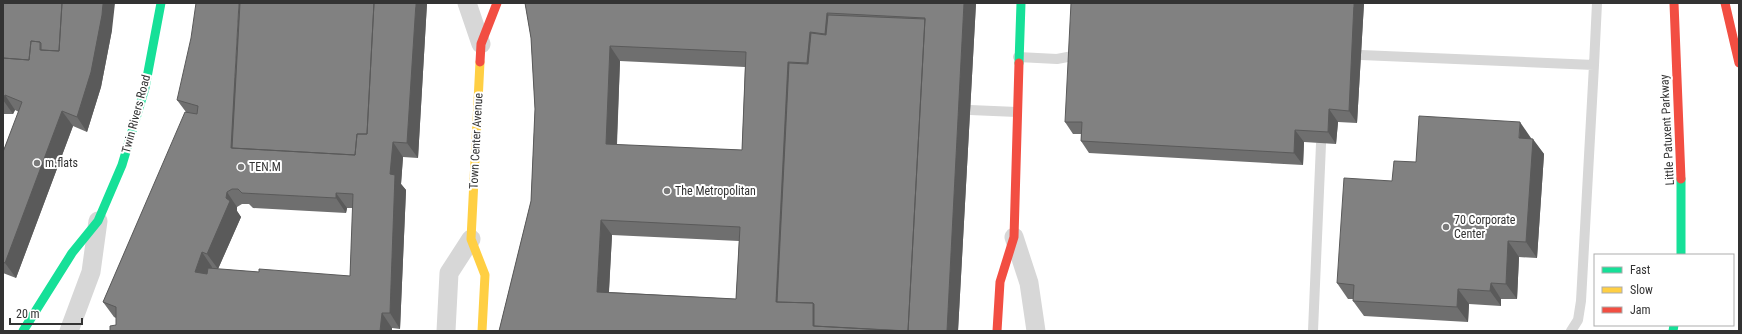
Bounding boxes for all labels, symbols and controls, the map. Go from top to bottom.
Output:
street label: Twin Rivers Road [119,73,153,155]
street label: Little Patuxent Parkway [1657,74,1677,186]
street label: Town Center Avenue [466,92,486,190]
place label: m.flats [45,156,78,170]
marker: m.flats [32,158,42,168]
place label: TEN.M [249,160,281,174]
marker: TEN.M [236,162,246,172]
place label: The Metropolitan [675,184,756,198]
marker: The Metropolitan [662,186,672,196]
place label: 70 Corporate Center [1454,213,1516,241]
marker: 70 Corporate Center [1441,222,1451,232]
legend [1594,254,1734,326]
text: Fast [1630,263,1651,277]
text: Slow [1630,283,1653,297]
scale bar [10,300,82,326]
text: Jam [1630,303,1651,317]
text: 20 m [16,307,40,321]

